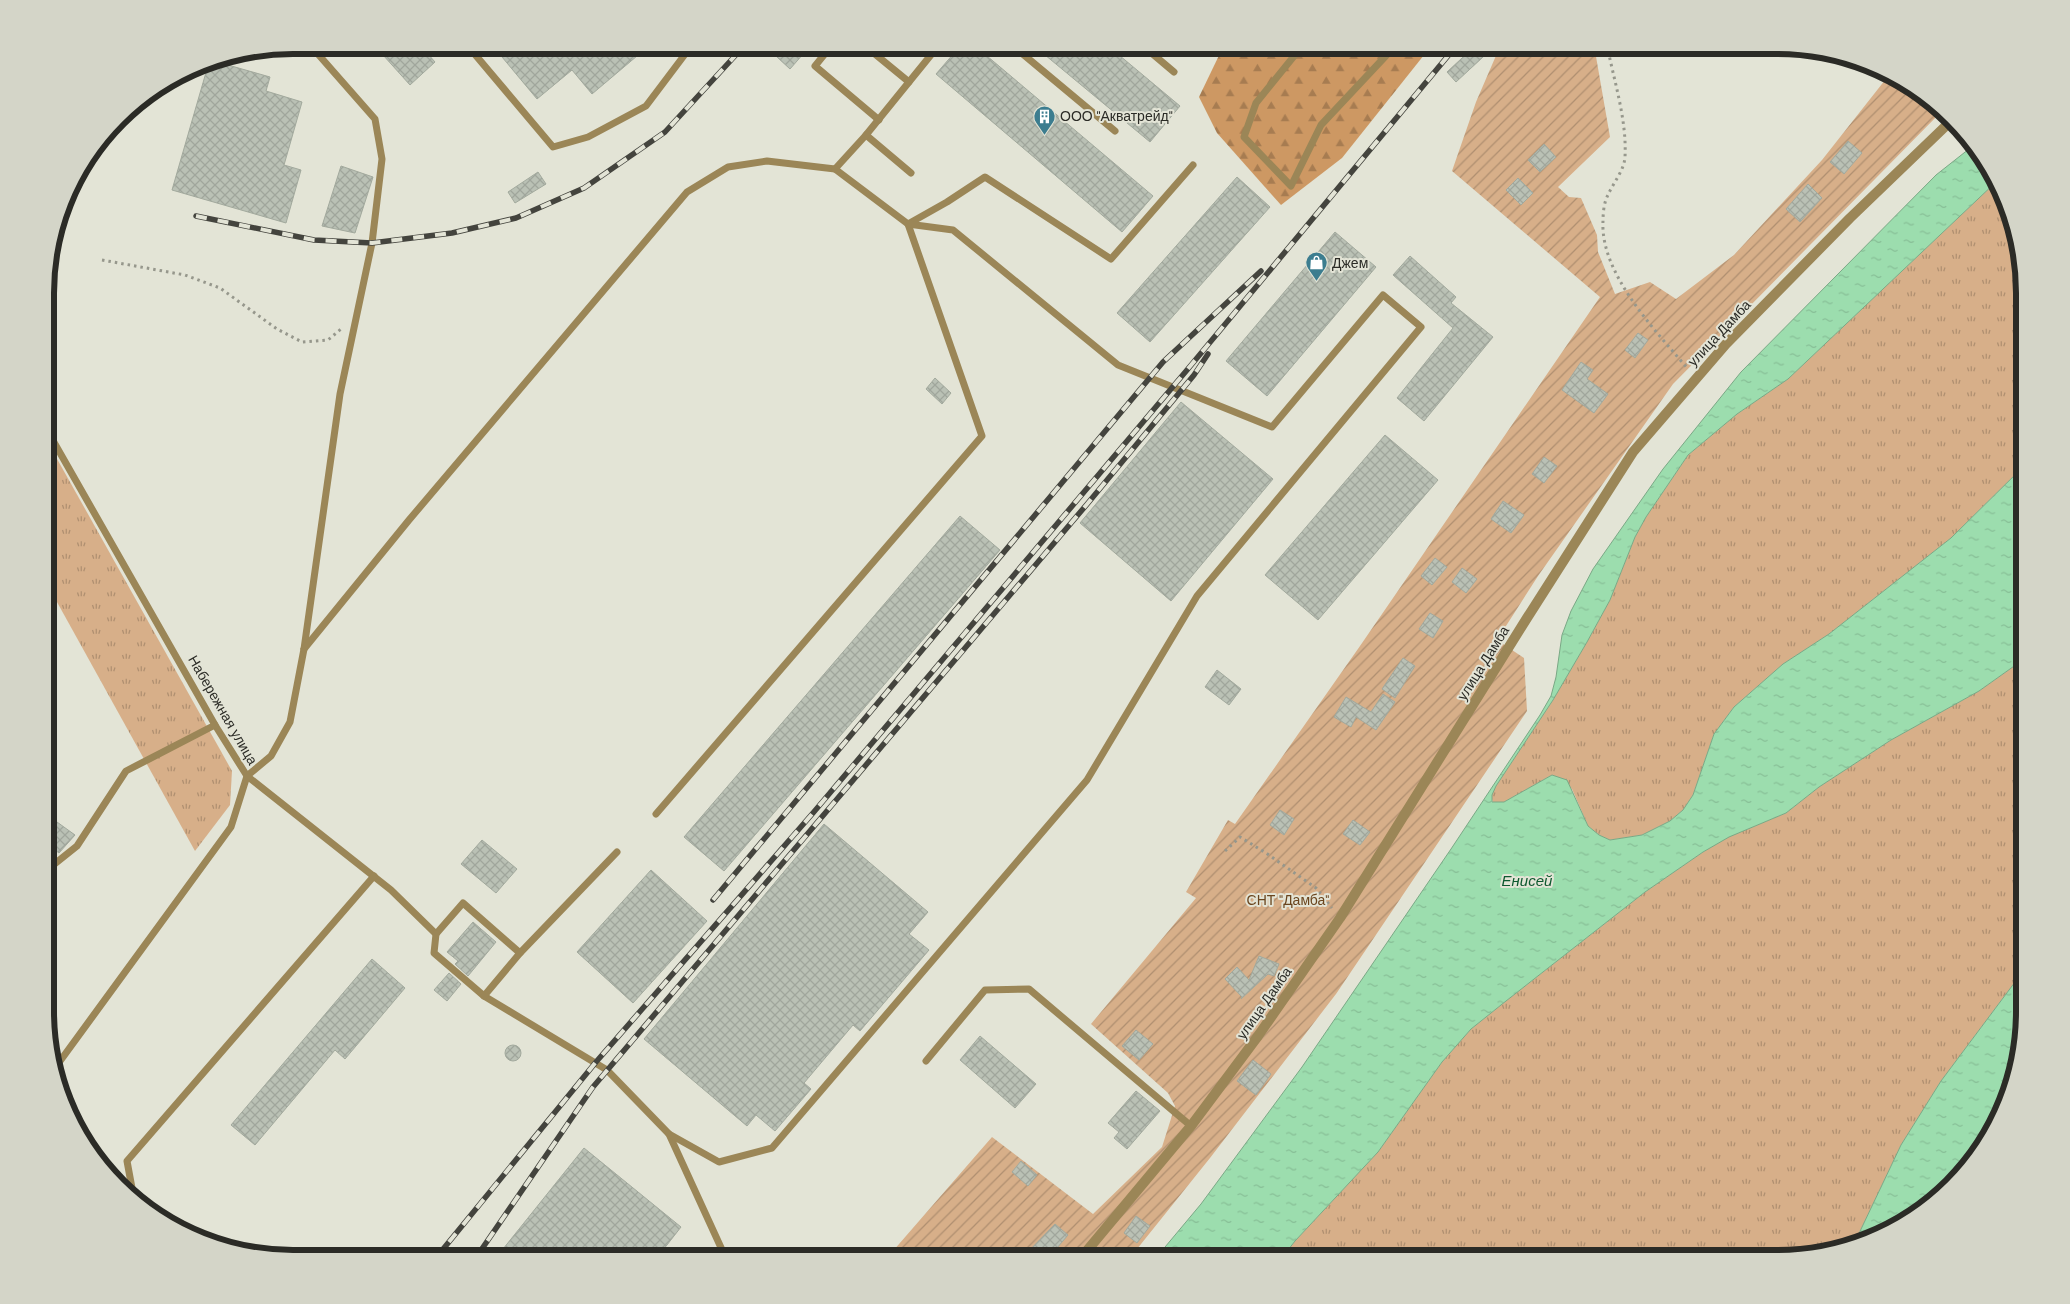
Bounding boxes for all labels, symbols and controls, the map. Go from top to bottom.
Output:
building icon: ООО "Акватрейд" [1032,104,1056,135]
place label: ООО "Акватрейд" [1060,107,1173,125]
shop icon: Джем [1304,251,1328,282]
place label: Джем [1332,254,1368,272]
street label: улица Дамба [1684,296,1755,370]
street label: улица Дамба [1453,622,1513,704]
street label: Набережная улица [184,652,262,768]
water label: Енисей [1502,871,1553,891]
park label: СНТ "Дамба" [1247,891,1329,909]
street label: улица Дамба [1232,963,1296,1043]

